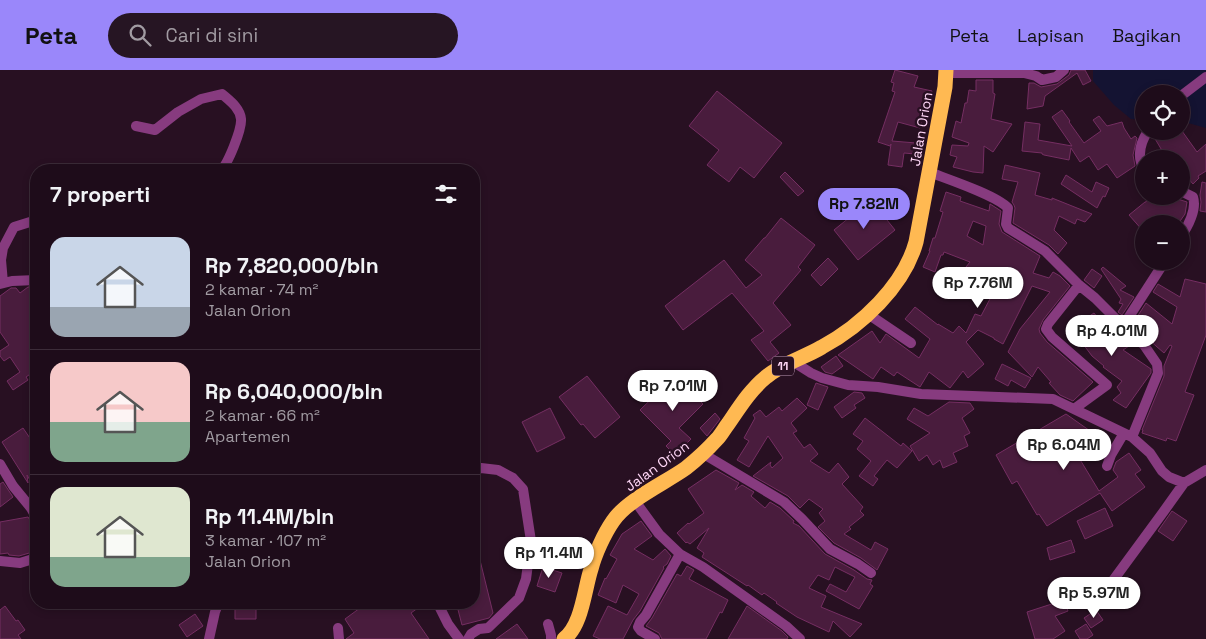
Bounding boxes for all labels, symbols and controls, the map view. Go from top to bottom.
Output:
search box [108,13,458,58]
text: Peta [25,20,78,51]
icon: search [126,21,154,49]
text: Cari di sini [166,23,258,48]
text: Peta [950,24,989,47]
text: Lapisan [1017,24,1084,47]
text: Bagikan [1112,24,1181,47]
map controls [1135,85,1190,270]
button: locate [1135,85,1190,140]
street label: Jalan Orion [906,91,936,167]
button: + [1135,150,1190,205]
icon: filters [432,180,460,208]
text: 7 properti [50,181,150,208]
pin: Rp 7.82M [812,188,916,230]
text: Rp 7.82M [829,193,899,214]
button: − [1135,215,1190,270]
text: Rp 7,820,000/bln [205,252,379,279]
icon: home [90,257,150,317]
pin: Rp 7.76M [926,266,1030,309]
text: Rp 7.76M [943,272,1013,293]
text: 2 kamar · 74 m² [205,279,318,300]
text: Jalan Orion [205,300,291,321]
pin: Rp 4.01M [1060,314,1164,357]
text: Rp 4.01M [1077,320,1147,341]
road number: 11 [772,356,794,376]
pin: Rp 7.01M [621,370,725,412]
text: Rp 7.01M [639,375,707,396]
text: Rp 6,040,000/bln [205,378,383,405]
icon: home [90,382,150,442]
text: 2 kamar · 66 m² [205,405,320,426]
text: Apartemen [205,426,290,447]
pin: Rp 6.04M [1012,428,1116,471]
text: Rp 6.04M [1027,434,1101,455]
street label: Jalan Orion [621,437,693,495]
text: Rp 11.4M/bln [205,503,334,530]
icon: home [90,507,150,567]
text: 3 kamar · 107 m² [205,530,326,551]
pin: Rp 11.4M [497,536,601,579]
text: Rp 11.4M [515,542,583,563]
text: Jalan Orion [205,551,291,572]
pin: Rp 5.97M [1042,576,1146,619]
text: Rp 5.97M [1058,582,1130,603]

